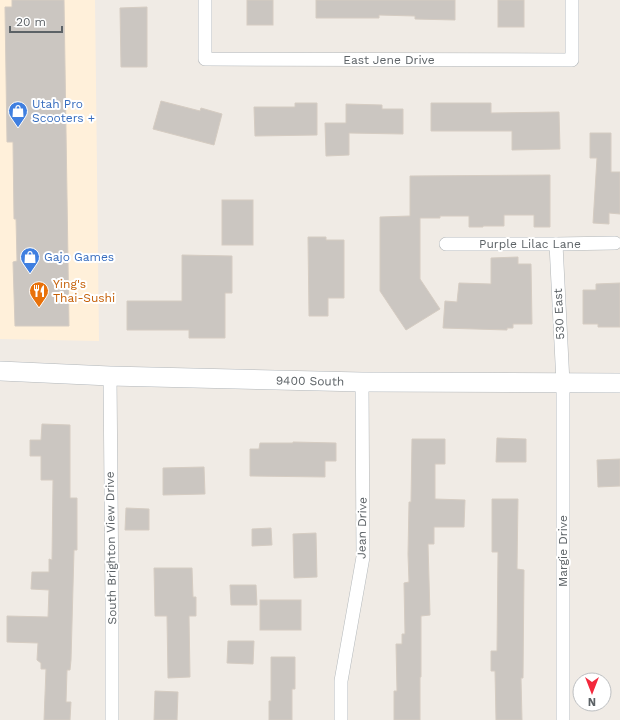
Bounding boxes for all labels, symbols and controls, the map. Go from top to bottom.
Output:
scale bar [10,8,62,34]
text: 20 m [16,15,46,29]
street label: East Jene Drive [343,53,435,67]
place label: Utah Pro Scooters + [32,97,95,125]
shop icon: Utah Pro Scooters + [7,100,29,128]
street label: Purple Lilac Lane [479,237,581,251]
shop icon: Gajo Games [19,246,41,274]
place label: Gajo Games [44,250,114,264]
place label: Ying's Thai-Sushi [53,277,115,305]
restaurant icon: Ying's Thai-Sushi [28,280,50,308]
street label: 530 East [551,288,567,340]
street label: 9400 South [276,373,344,389]
street label: South Brighton View Drive [103,471,119,625]
street label: Jean Drive [354,497,370,559]
street label: Margie Drive [556,515,570,587]
north arrow [572,672,612,712]
text: N [588,695,596,708]

